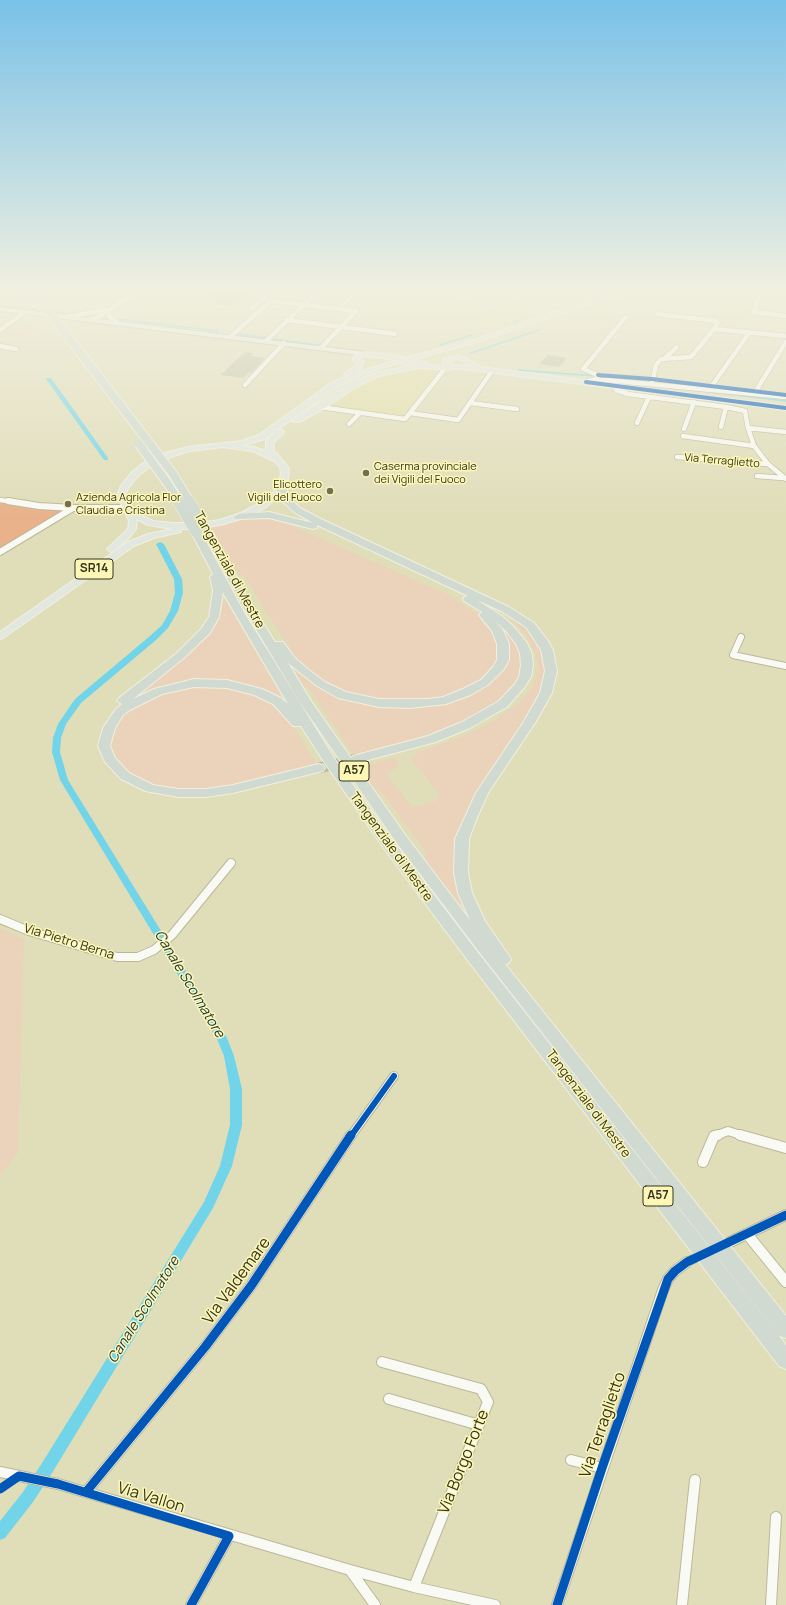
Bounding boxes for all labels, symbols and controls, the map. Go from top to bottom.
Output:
street label: Via Terraglietto [684,451,760,471]
place label: Caserma provinciale dei Vigili del Fuoco [374,460,477,486]
marker: Caserma provinciale dei Vigili del Fuoco [361,468,371,478]
place label: Elicottero Vigili del Fuoco [248,478,322,504]
marker: Elicottero Vigili del Fuoco [325,486,335,496]
place label: Azienda Agricola Flor Claudia e Cristina [76,491,181,517]
marker: Azienda Agricola Flor Claudia e Cristina [63,499,73,509]
street label: Tangenziale di Mestre [190,509,268,631]
road number: SR14 [75,559,113,579]
road number: A57 [339,761,369,781]
street label: Tangenziale di Mestre [346,789,436,905]
street label: Via Pietro Berna [22,921,116,963]
water label: Canale Scolmatore [150,927,228,1041]
street label: Tangenziale di Mestre [542,1047,634,1161]
road number: A57 [643,1186,673,1206]
street label: Via Valdemare [199,1234,275,1328]
water label: Canale Scolmatore [104,1254,184,1366]
street label: Via Terraglietto [576,1370,630,1480]
street label: Via Borgo Forte [434,1407,494,1517]
street label: Via Vallon [115,1479,187,1517]

